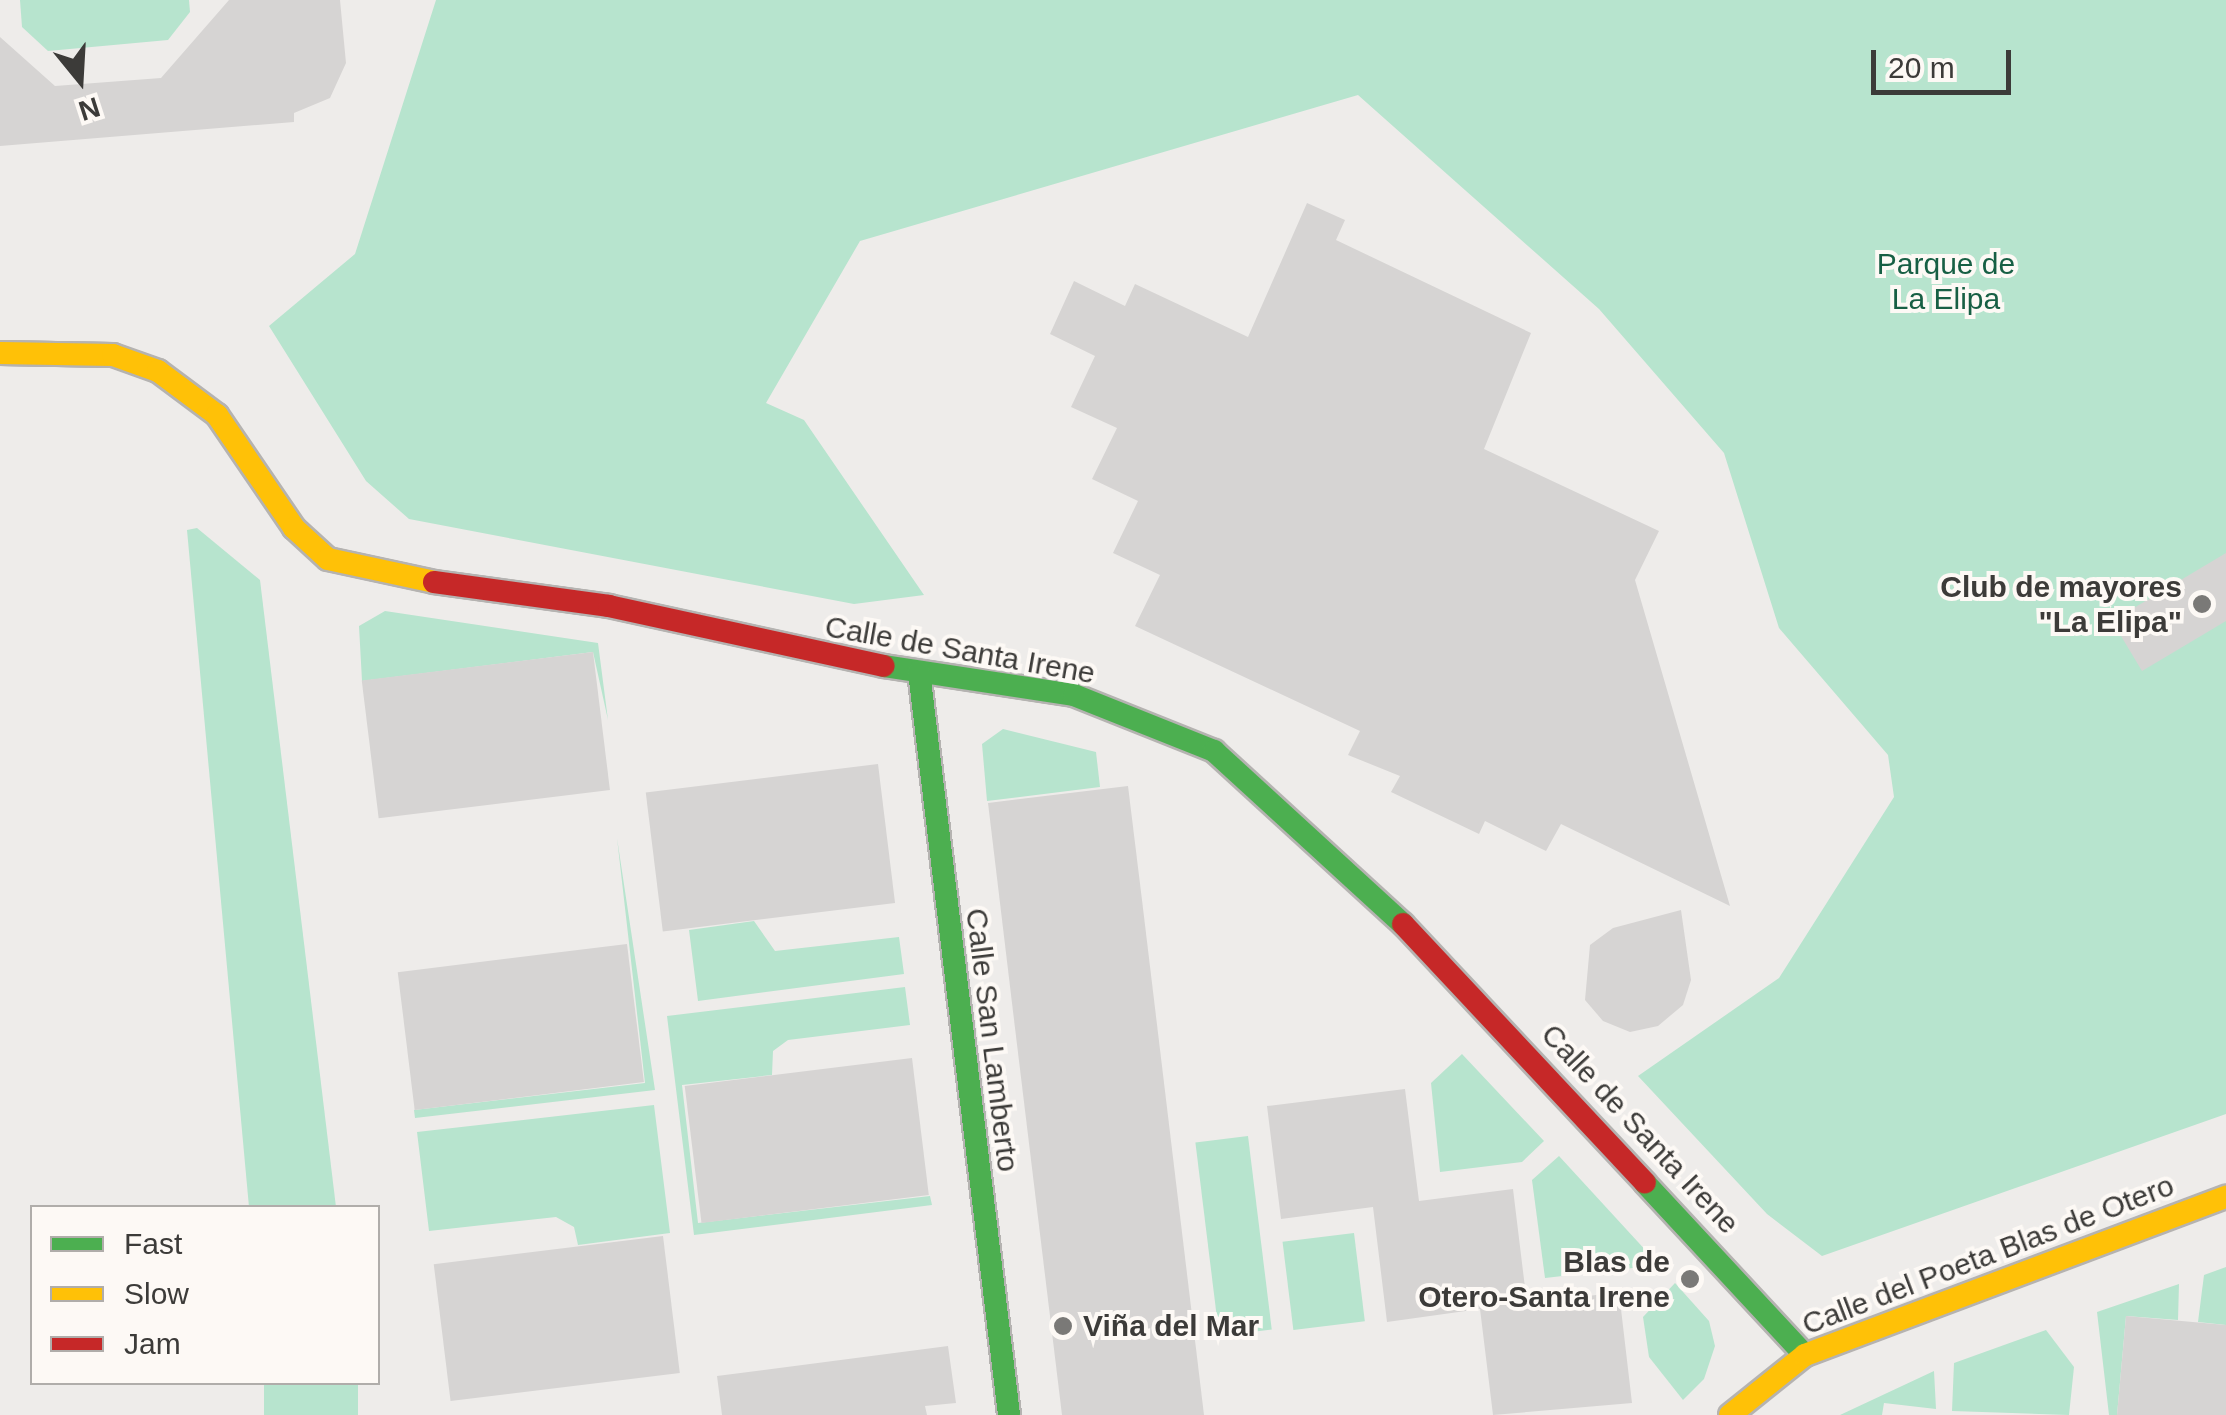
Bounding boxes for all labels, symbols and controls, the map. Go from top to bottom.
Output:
north arrow [30,30,130,130]
scale bar [1876,30,2016,92]
text: 20 m [1888,51,1955,84]
text: N [75,91,104,127]
park label: Parque de La Elipa [1877,246,2015,316]
place label: Club de mayores "La Elipa" [1940,569,2182,640]
marker: Club de mayores "La Elipa" [2191,593,2213,615]
street label: Calle de Santa Irene [822,609,1098,691]
street label: Calle San Lamberto [958,906,1026,1174]
street label: Calle de Santa Irene [1534,1017,1746,1241]
street label: Calle del Poeta Blas de Otero [1797,1167,2179,1343]
legend [30,1205,380,1385]
text: Fast [124,1227,182,1260]
place label: Blas de Otero-Santa Irene [1418,1244,1670,1314]
marker: Blas de Otero-Santa Irene [1679,1268,1701,1290]
text: Slow [124,1277,189,1310]
place label: Viña del Mar [1083,1308,1259,1344]
marker: Viña del Mar [1052,1315,1074,1337]
text: Jam [124,1327,181,1360]

